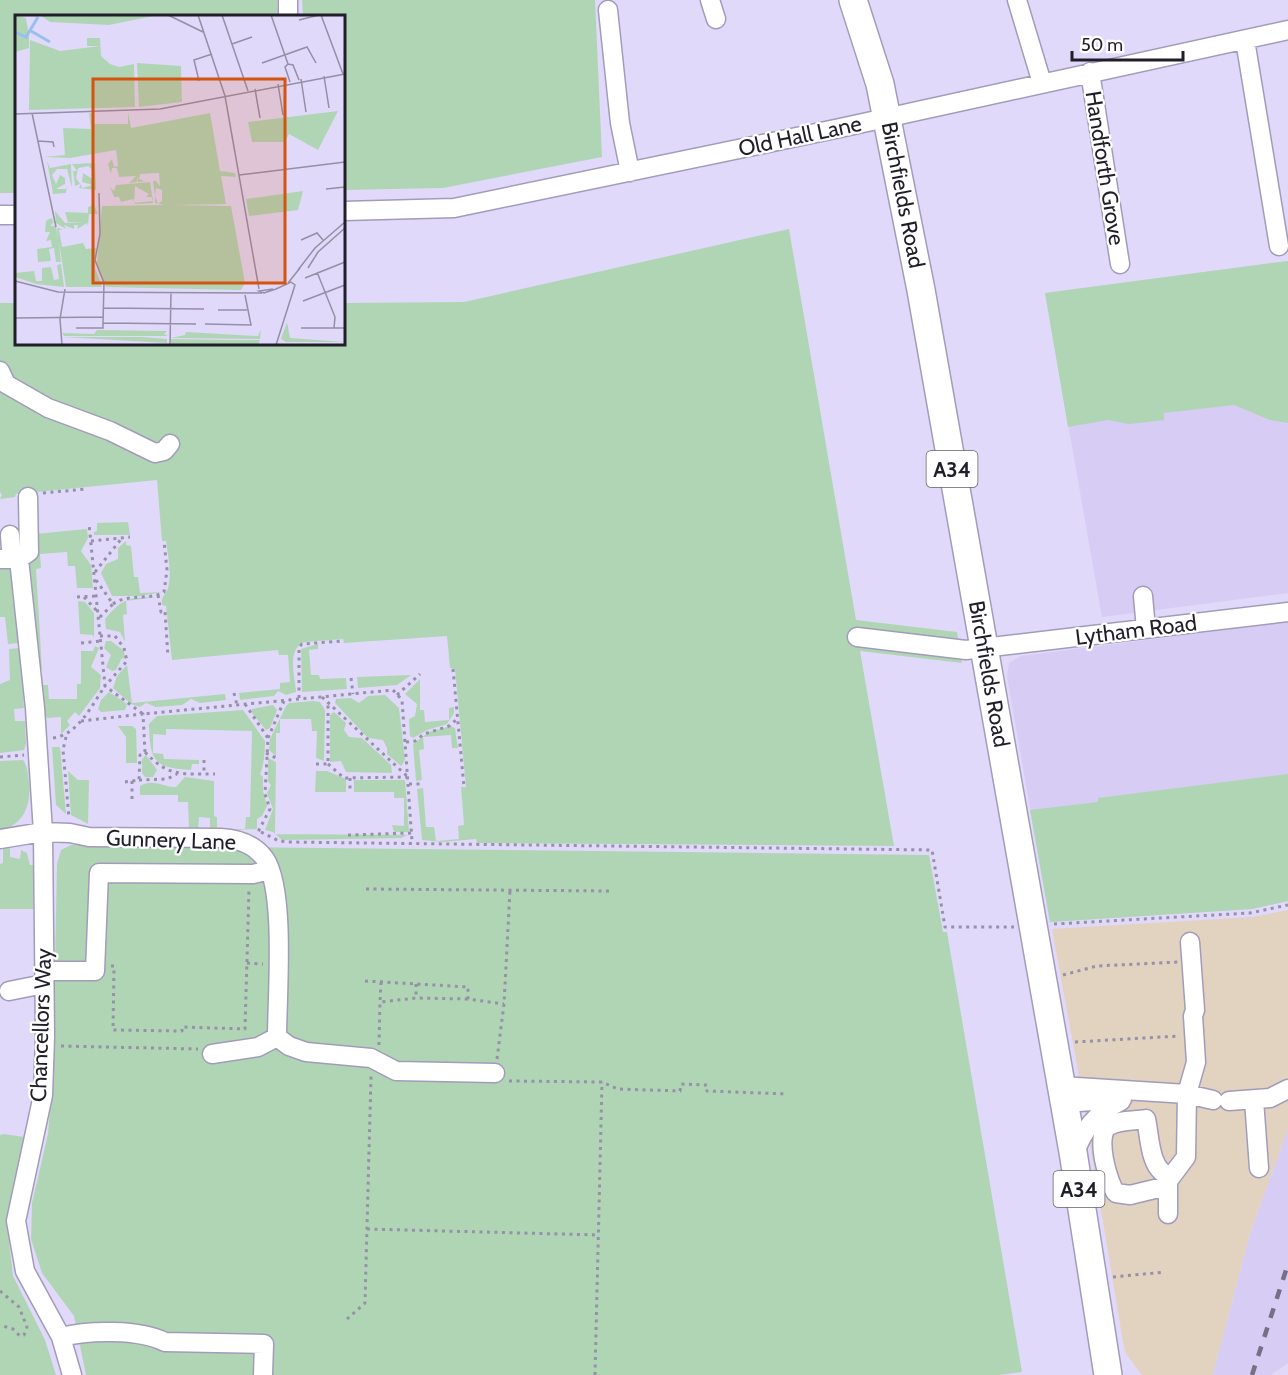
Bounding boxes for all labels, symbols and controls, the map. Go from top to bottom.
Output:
inset map [15,15,345,345]
scale bar [1072,24,1183,62]
text: 50 m [1081,34,1123,56]
street label: Handforth Grove [1079,89,1131,247]
street label: Old Hall Lane [736,110,864,162]
street label: Birchfields Road [876,120,930,270]
road number: A34 [926,451,978,487]
street label: Birchfields Road [963,599,1015,749]
street label: Lytham Road [1074,609,1198,651]
street label: Gunnery Lane [105,824,237,856]
street label: Chancellors Way [25,948,57,1102]
road number: A34 [1054,1171,1104,1207]

